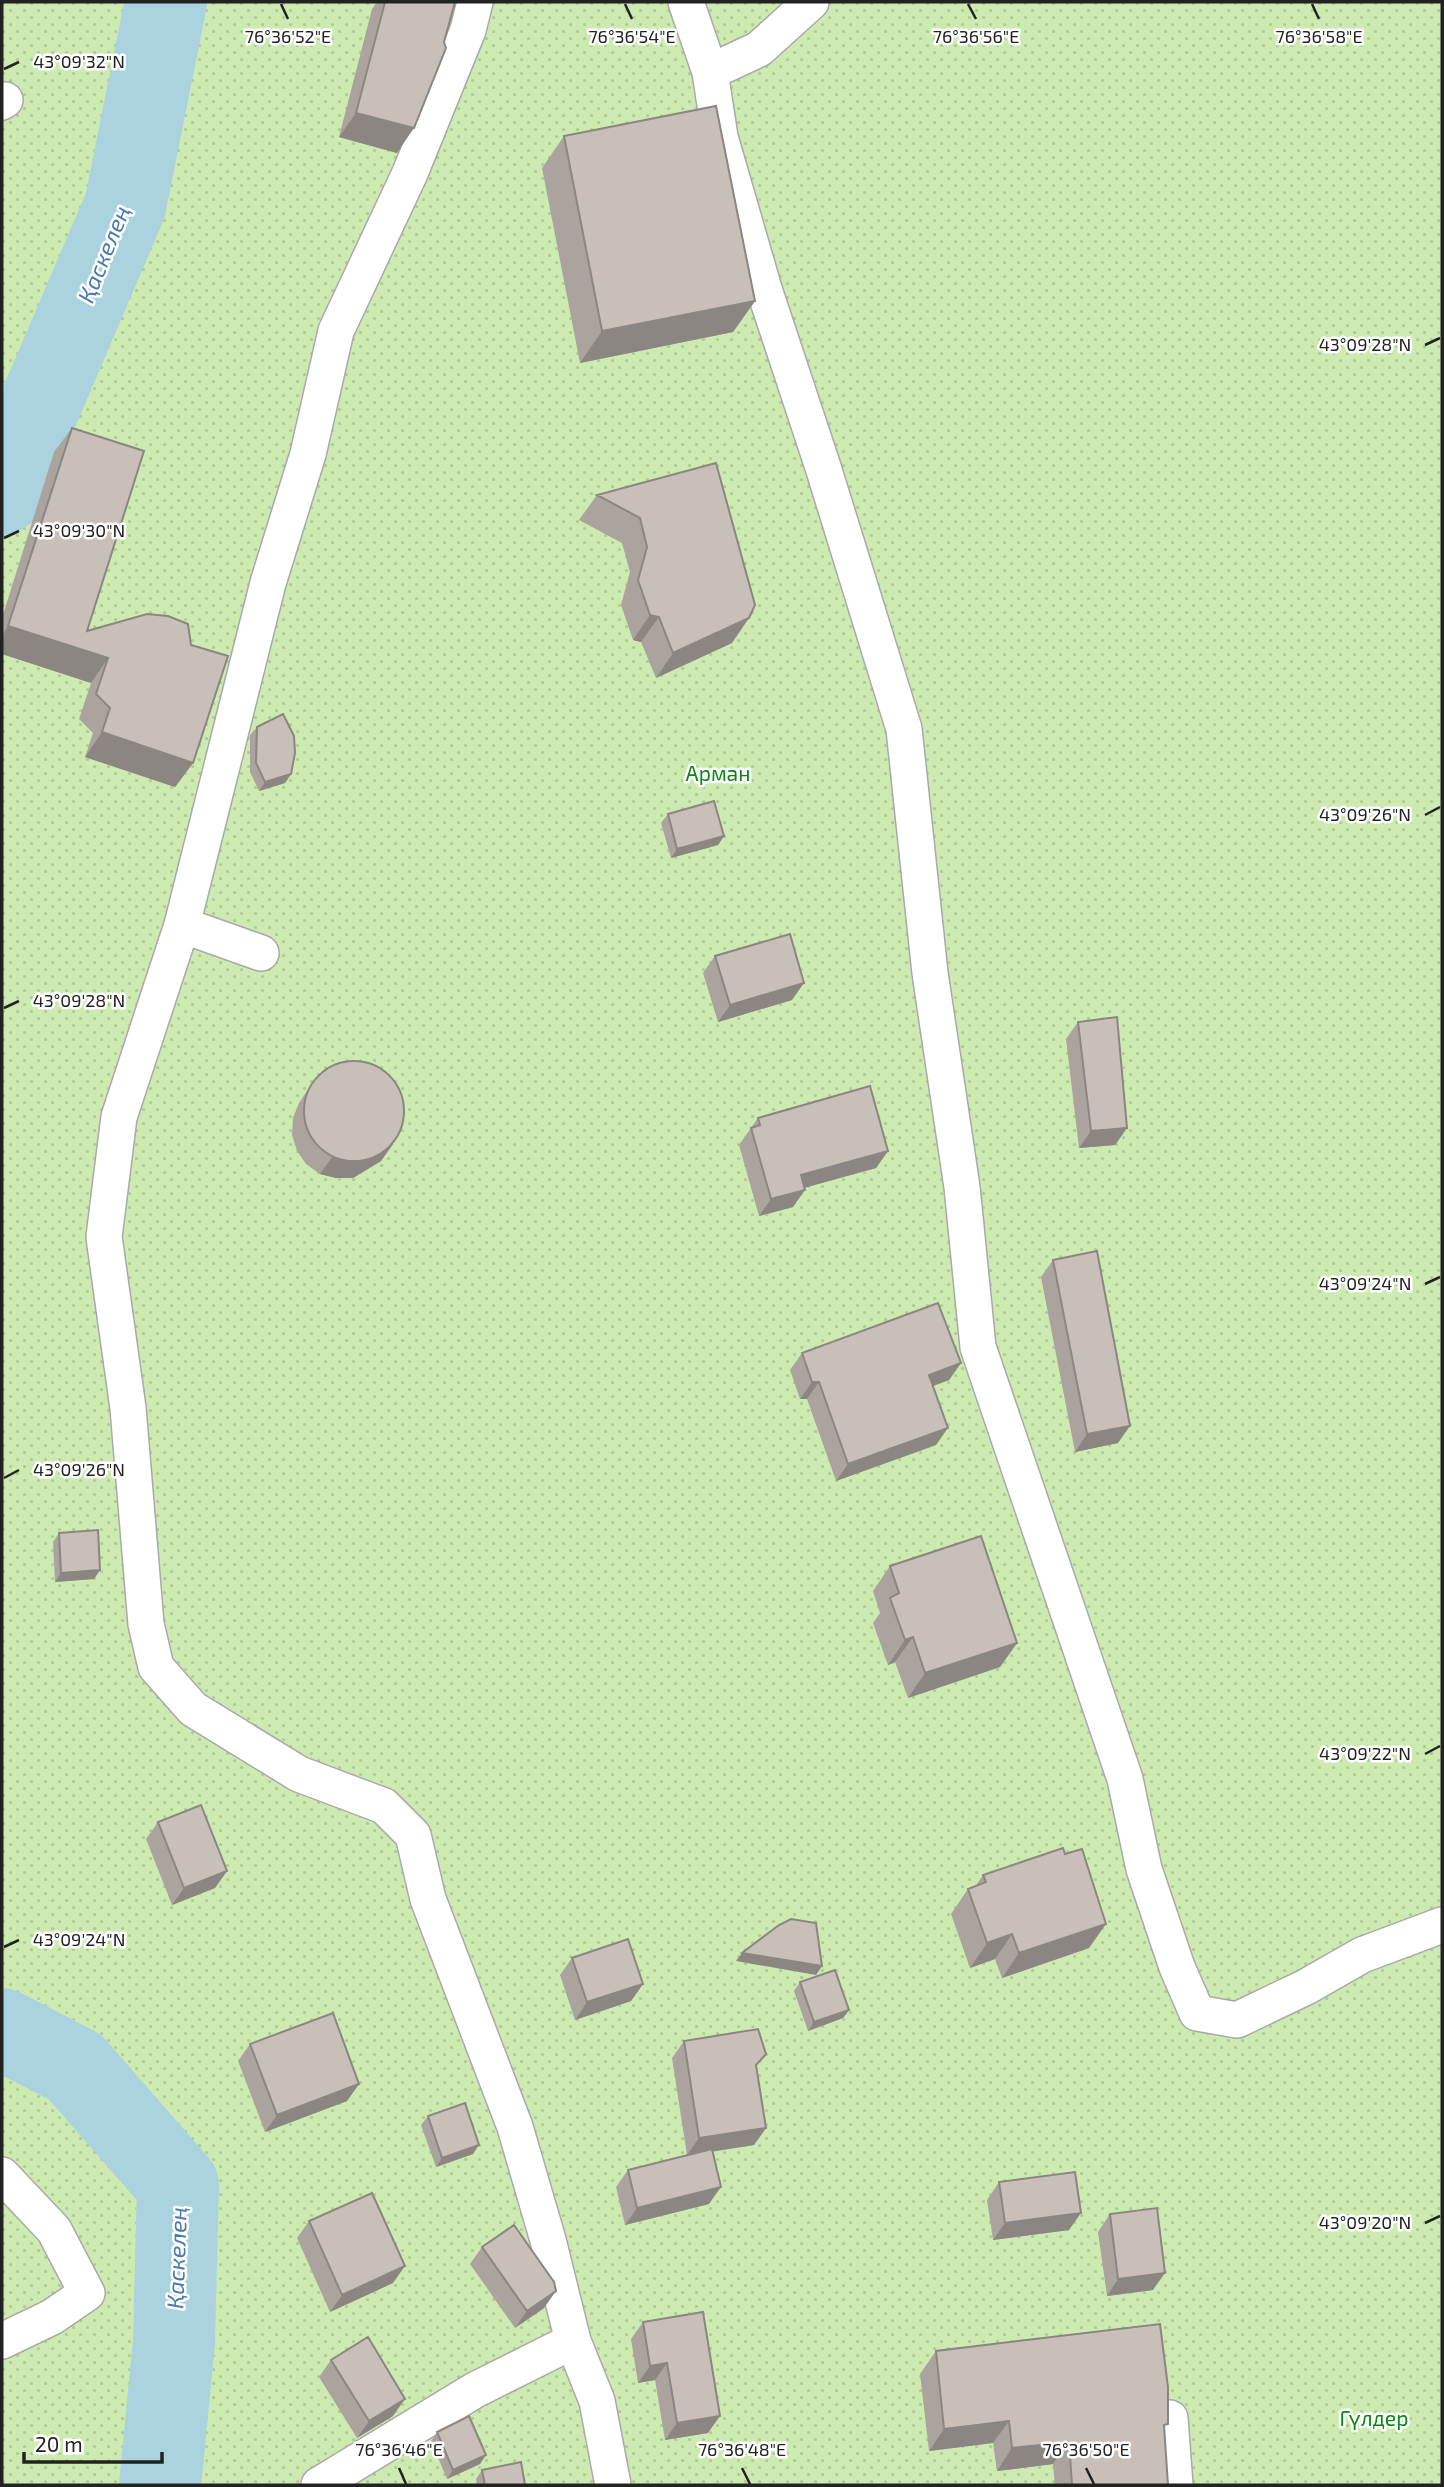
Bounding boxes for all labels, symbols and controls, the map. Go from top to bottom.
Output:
text: 76°36'52"E [245,25,331,47]
text: 76°36'54"E [588,25,676,47]
text: 76°36'56"E [933,25,1019,47]
text: 76°36'58"E [1275,25,1363,47]
text: 43°09'32"N [33,50,125,72]
water label: Қаскелең [71,201,135,307]
text: 43°09'28"N [1319,333,1411,355]
text: 43°09'30"N [33,519,125,541]
park label: Арман [686,760,750,785]
text: 43°09'26"N [1319,803,1411,825]
text: 43°09'28"N [33,989,125,1011]
text: 43°09'24"N [1319,1272,1411,1294]
text: 43°09'26"N [33,1458,125,1480]
text: 43°09'22"N [1319,1742,1411,1764]
text: 43°09'24"N [33,1928,125,1950]
water label: Қаскелең [160,2207,192,2309]
text: 43°09'20"N [1319,2211,1411,2233]
park label: Гүлдер [1340,2405,1408,2430]
scale bar [24,2420,163,2464]
text: 20 m [35,2431,83,2456]
text: 76°36'46"E [355,2438,443,2460]
text: 76°36'48"E [698,2438,786,2460]
text: 76°36'50"E [1042,2438,1130,2460]

